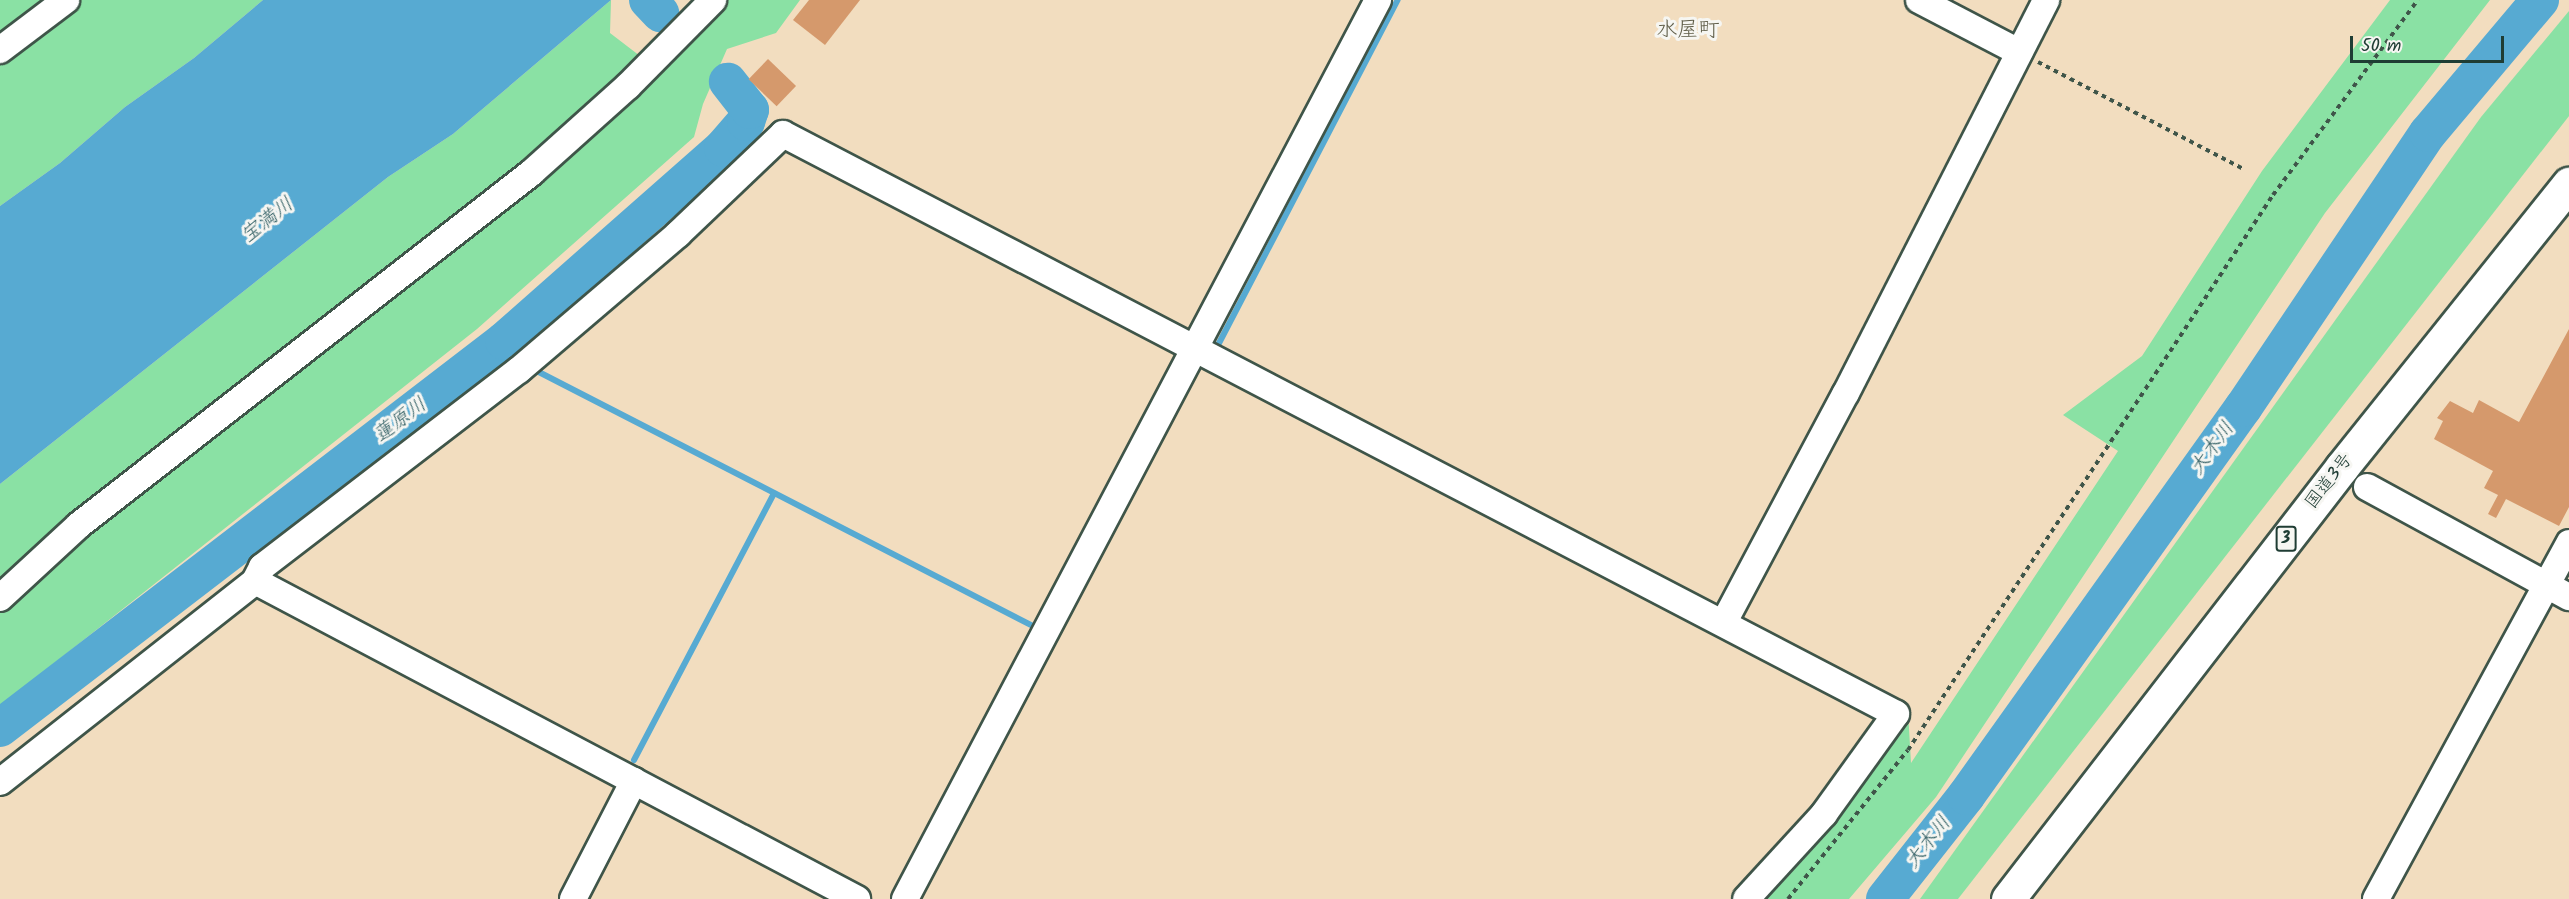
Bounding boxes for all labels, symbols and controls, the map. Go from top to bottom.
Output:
district label: 水屋町 [1657,18,1719,44]
scale bar [2353,24,2508,62]
text: 50 m [2361,32,2401,61]
water label: 宝満川 [237,193,299,249]
water label: 蓮原川 [370,393,432,449]
water label: 大木川 [2186,418,2240,480]
street label: 国道3号 [2302,450,2358,514]
road number: 3 [2276,526,2296,552]
water label: 大木川 [1901,812,1957,874]

